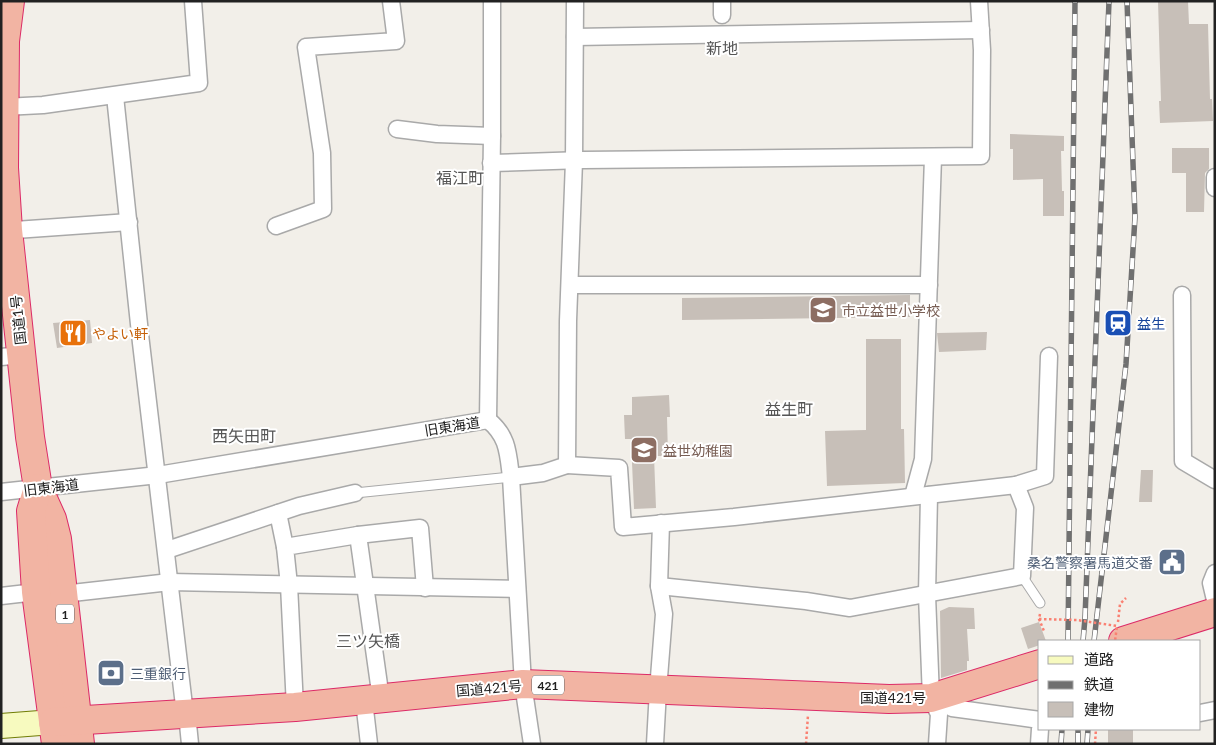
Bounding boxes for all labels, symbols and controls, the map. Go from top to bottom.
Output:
district label: 新地 [706,38,738,57]
district label: 福江町 [436,168,484,187]
street label: 国道1号 [7,294,29,346]
school or university icon: 市立益世小学校 [808,295,838,325]
place label: 市立益世小学校 [842,302,940,319]
station icon: 益生 [1103,308,1133,338]
place label: 益生 [1137,315,1165,332]
restaurant icon: やよい軒 [58,318,88,348]
place label: やよい軒 [92,325,148,342]
district label: 益生町 [765,399,813,418]
street label: 旧東海道 [423,413,481,439]
district label: 西矢田町 [212,426,276,445]
school or university icon: 益世幼稚園 [629,435,659,465]
place label: 益世幼稚園 [663,442,733,459]
street label: 旧東海道 [22,475,80,499]
public building icon: 桑名警察署馬道交番 [1157,547,1187,577]
place label: 桑名警察署馬道交番 [1027,554,1153,571]
road number: 1 [56,604,74,624]
district label: 三ツ矢橋 [336,631,400,650]
legend [1038,640,1201,730]
text: 道路 [1084,650,1114,668]
bank icon: 三重銀行 [96,658,126,688]
place label: 三重銀行 [130,665,186,682]
text: 鉄道 [1084,675,1114,693]
road number: 421 [532,676,564,694]
street label: 国道421号 [455,677,523,699]
street label: 国道421号 [860,689,926,706]
text: 建物 [1084,700,1114,718]

